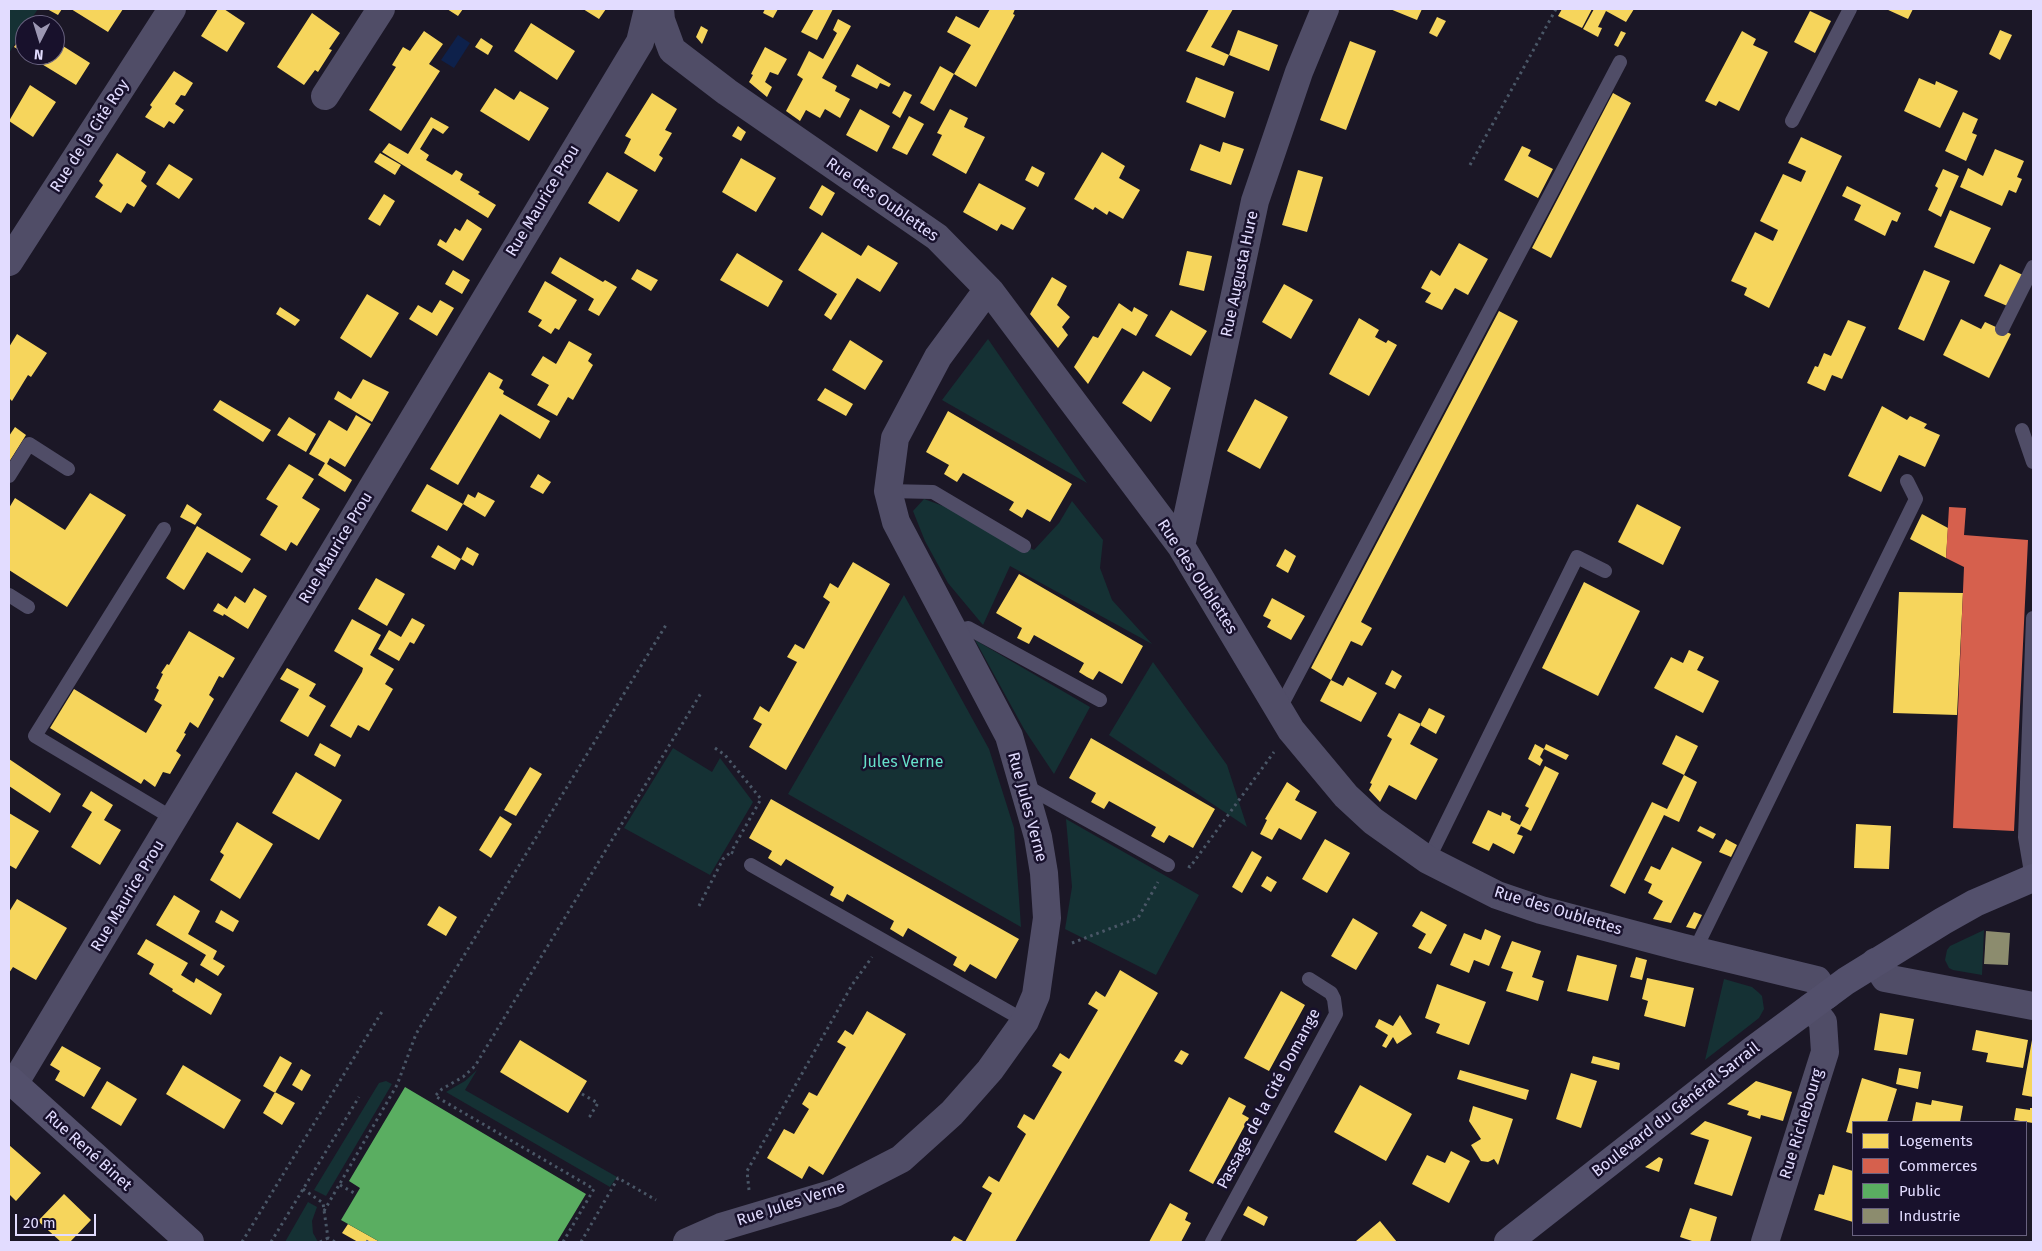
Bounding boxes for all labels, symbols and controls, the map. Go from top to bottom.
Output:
north arrow [15,15,65,65]
text: N [33,46,44,63]
street label: Rue de la Cité Roy [46,76,134,196]
street label: Rue Maurice Prou [502,142,584,260]
street label: Rue des Oublettes [822,154,942,246]
street label: Rue Augusta Hure [1217,209,1263,339]
street label: Rue Maurice Prou [295,489,377,607]
street label: Rue des Oublettes [1153,516,1241,638]
street label: Rue Jules Verne [1003,750,1051,864]
park label: Jules Verne [863,753,943,773]
street label: Rue Maurice Prou [87,837,169,955]
street label: Rue des Oublettes [1492,882,1624,940]
street label: Passage de la Cité Domange [1213,1006,1325,1192]
street label: Boulevard du Général Sarrail [1588,1038,1764,1182]
street label: Rue Richebourg [1776,1067,1828,1181]
street label: Rue René Binet [40,1107,136,1195]
legend [1852,1121,2027,1236]
text: Logements [1899,1132,1973,1150]
text: Commerces [1899,1157,1977,1175]
street label: Rue Jules Verne [734,1177,848,1231]
text: Public [1899,1182,1941,1200]
scale bar [18,1204,99,1236]
text: Industrie [1899,1207,1961,1225]
text: 20 m [23,1214,56,1232]

